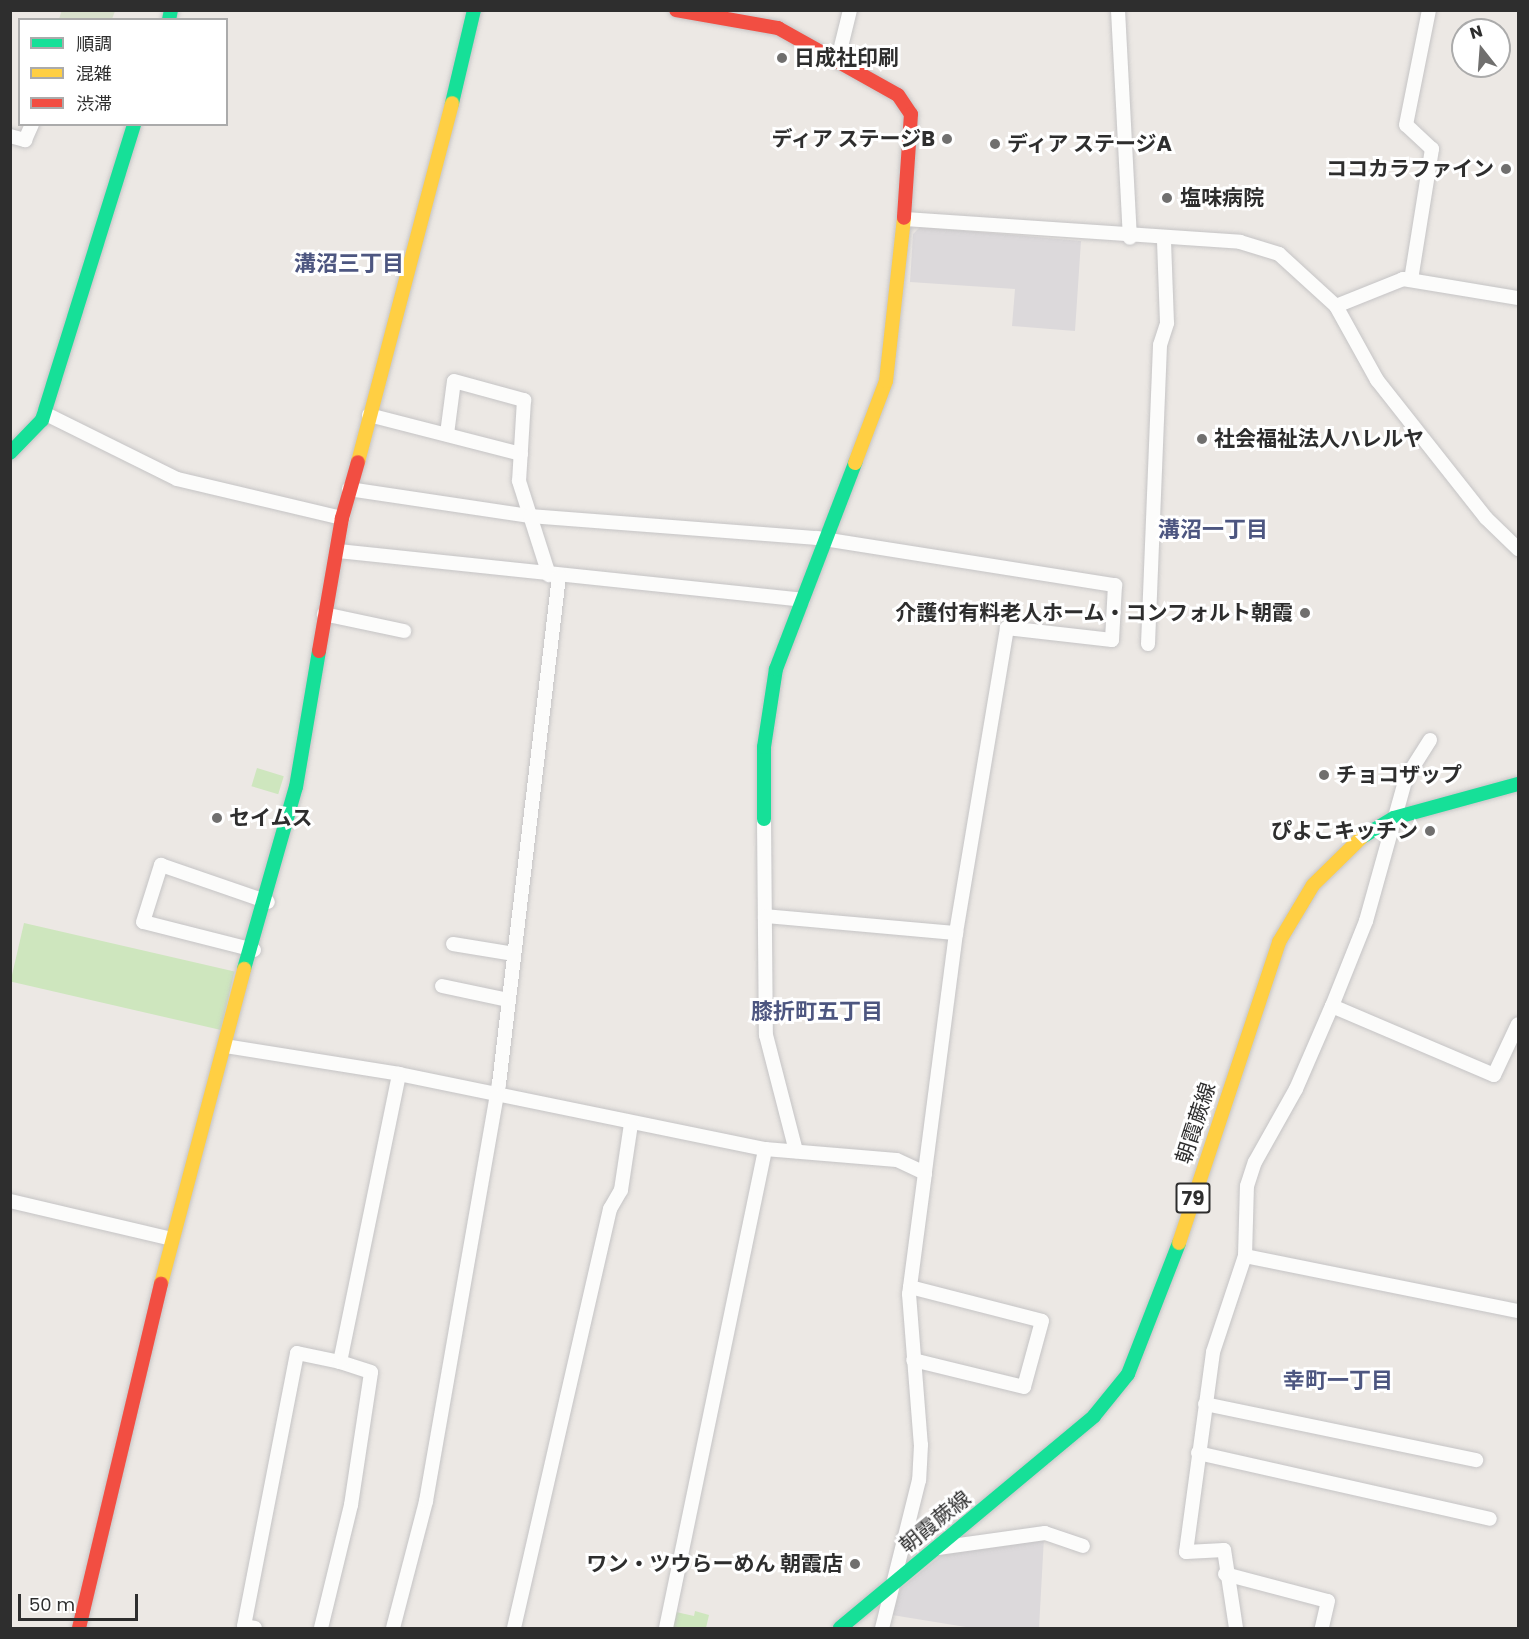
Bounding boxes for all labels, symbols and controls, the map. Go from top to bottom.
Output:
legend [18,18,228,126]
north arrow [1451,18,1511,78]
text: N [1467,19,1485,45]
text: 順調 [76,31,112,56]
place label: 日成社印刷 [794,45,899,71]
marker: 日成社印刷 [775,51,789,65]
text: 混雑 [76,61,112,86]
text: 渋滞 [76,91,112,116]
place label: ディア ステージB [770,126,935,152]
place label: ディア ステージA [1007,131,1174,157]
marker: ディア ステージB [940,132,954,146]
marker: ディア ステージA [988,137,1002,151]
place label: ココカラファイン [1326,156,1494,182]
marker: ココカラファイン [1499,162,1513,176]
place label: 塩味病院 [1180,185,1264,211]
marker: 塩味病院 [1158,189,1176,207]
district label: 溝沼三丁目 [294,251,404,277]
place label: 社会福祉法人ハレルヤ [1214,426,1424,452]
marker: 社会福祉法人ハレルヤ [1195,432,1209,446]
district label: 溝沼一丁目 [1158,517,1268,543]
place label: 介護付有料老人ホーム・コンフォルト朝霞 [894,600,1293,626]
marker: 介護付有料老人ホーム・コンフォルト朝霞 [1298,606,1312,620]
place label: チョコザップ [1336,762,1462,788]
marker: チョコザップ [1317,768,1331,782]
place label: セイムス [229,805,313,831]
marker: セイムス [210,811,224,825]
place label: ぴよこキッチン [1271,818,1418,844]
marker: ぴよこキッチン [1423,824,1437,838]
district label: 膝折町五丁目 [751,999,883,1025]
street label: 朝霞蕨線 [1171,1079,1221,1167]
road number: 79 [1175,1181,1211,1215]
district label: 幸町一丁目 [1283,1368,1393,1394]
street label: 朝霞蕨線 [894,1486,976,1558]
place label: ワン・ツウらーめん 朝霞店 [587,1551,843,1577]
marker: ワン・ツウらーめん 朝霞店 [848,1557,862,1571]
scale bar [21,1582,141,1620]
text: 50 m [29,1592,75,1617]

